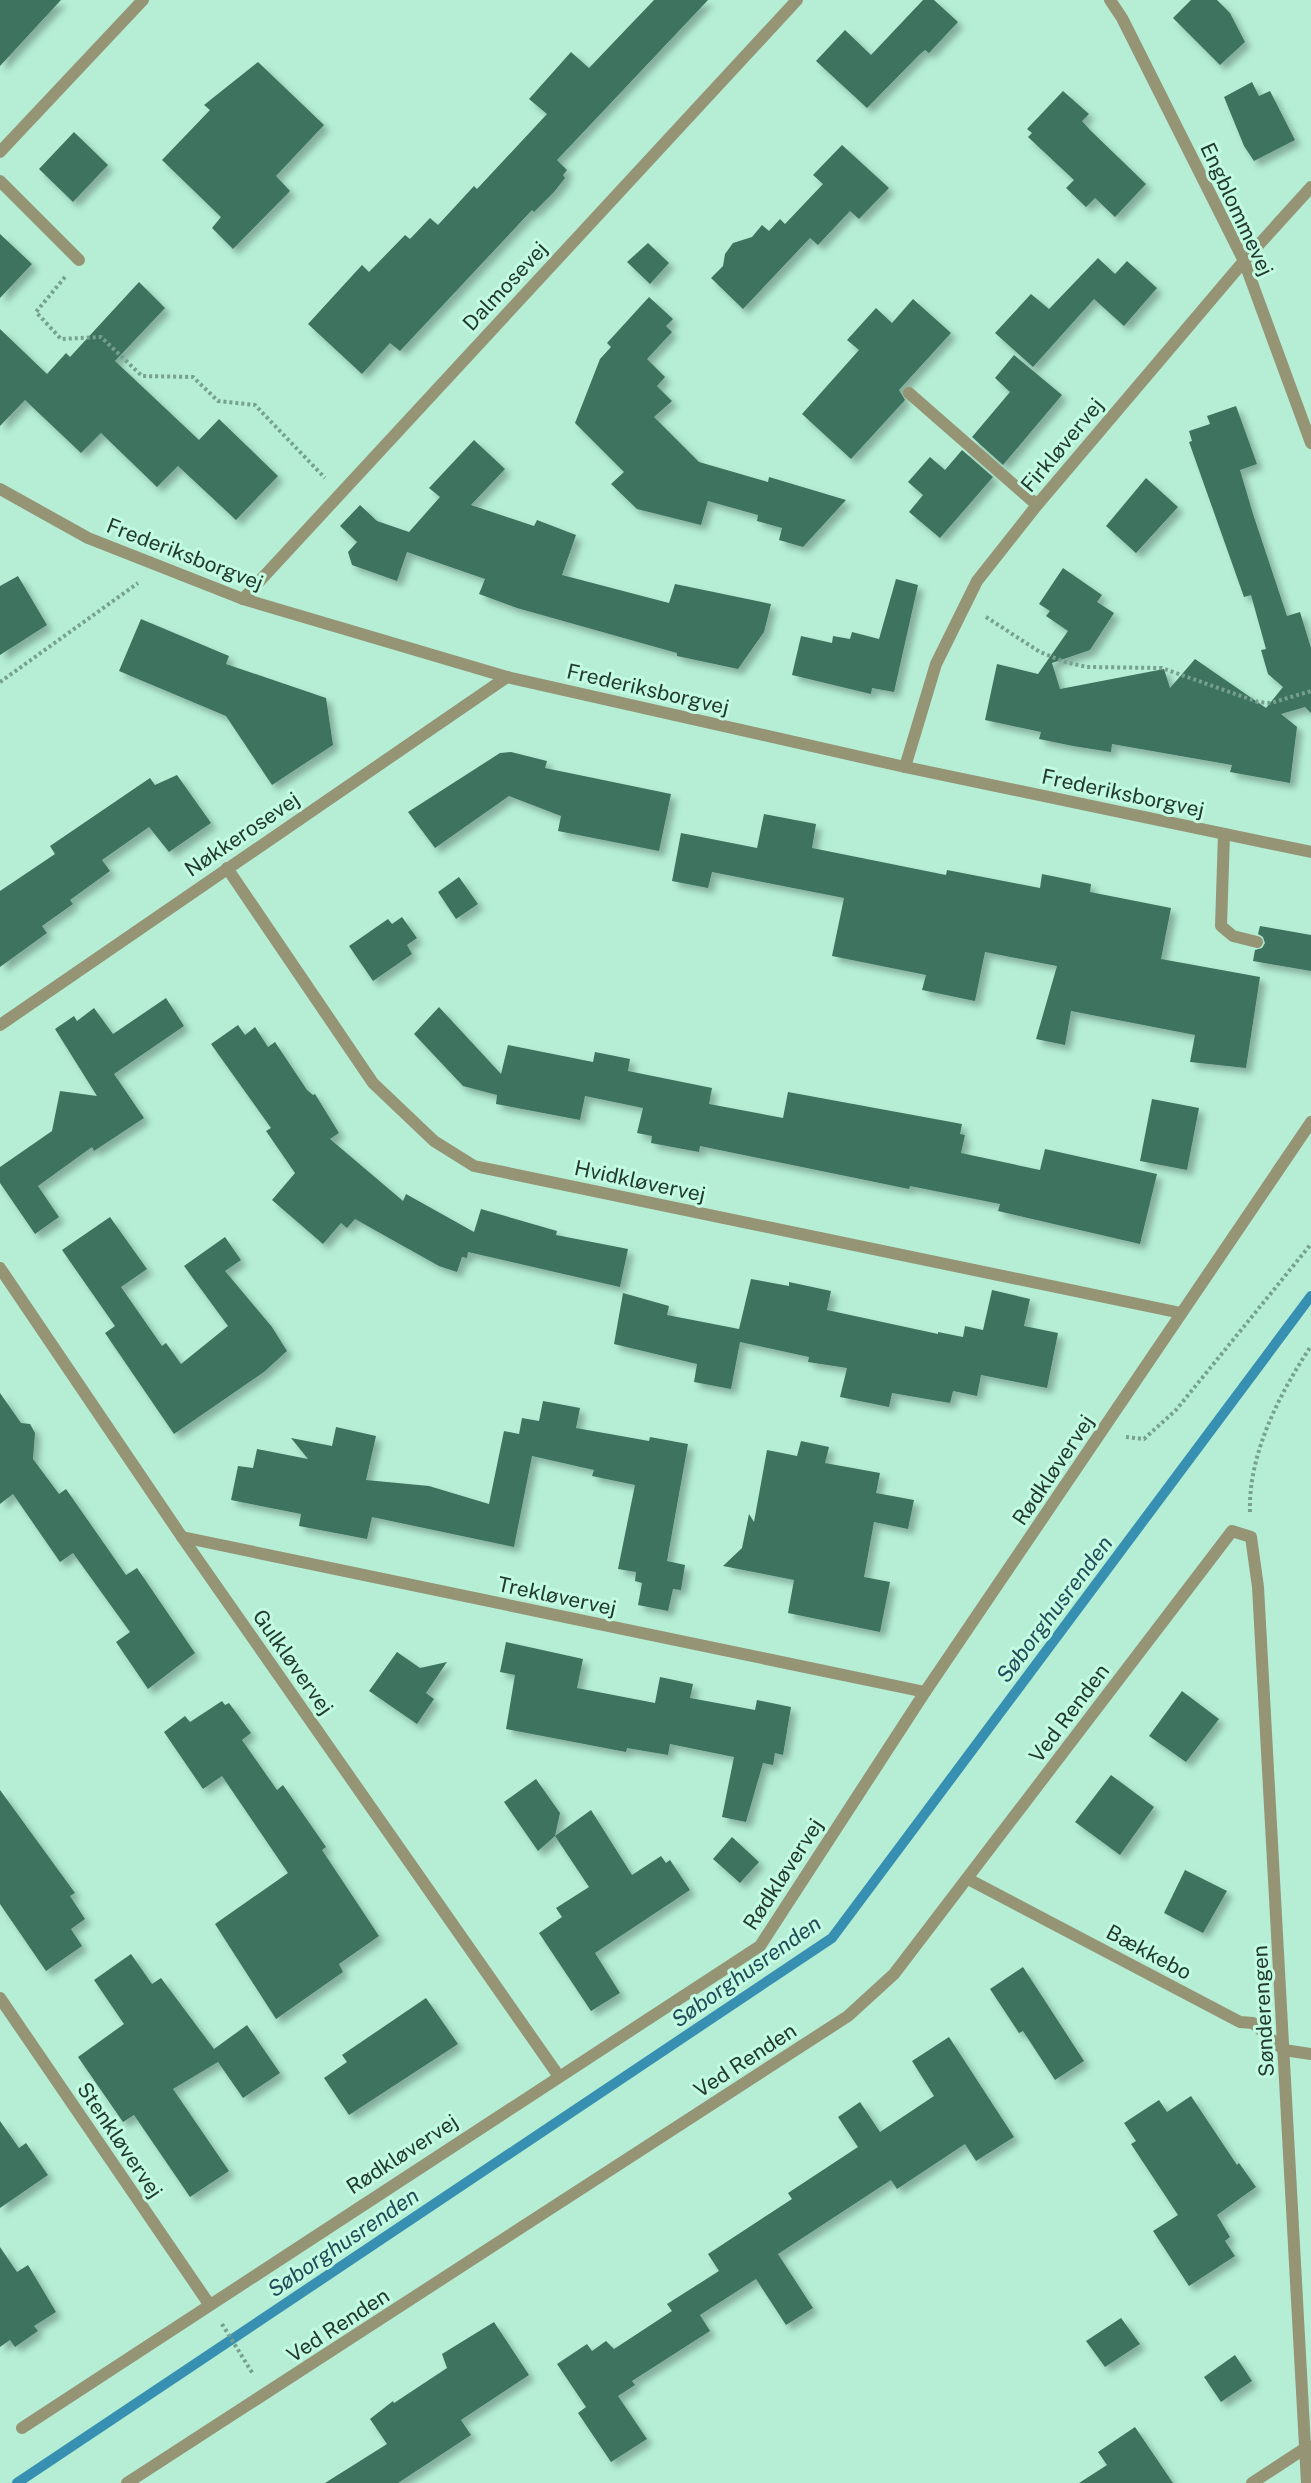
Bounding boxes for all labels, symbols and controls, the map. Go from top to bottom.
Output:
street label: Engblommevej [1195,138,1279,280]
street label: Dalmosevej [457,236,553,336]
street label: Firkløvervej [1015,393,1109,497]
street label: Frederiksborgvej [103,513,267,595]
street label: Frederiksborgvej [564,658,732,720]
street label: Frederiksborgvej [1039,764,1207,822]
street label: Nøkkerosevej [180,786,304,882]
street label: Hvidkløvervej [572,1155,708,1207]
street label: Rødkløvervej [1007,1410,1099,1530]
water label: Søborghusrenden [991,1531,1117,1687]
street label: Trekløvervej [495,1571,619,1621]
street label: Gulkløvervej [248,1605,338,1719]
street label: Ved Renden [1024,1659,1114,1767]
street label: Rødkløvervej [738,1814,828,1934]
water label: Søborghusrenden [666,1910,826,2032]
street label: Bækkebo [1102,1919,1196,1985]
street label: Sønderengen [1247,1945,1279,2077]
street label: Ved Renden [689,2018,801,2102]
street label: Stenkløvervej [72,2077,168,2203]
street label: Rødkløvervej [342,2109,462,2199]
water label: Søborghusrenden [263,2182,423,2302]
street label: Ved Renden [282,2283,394,2367]

